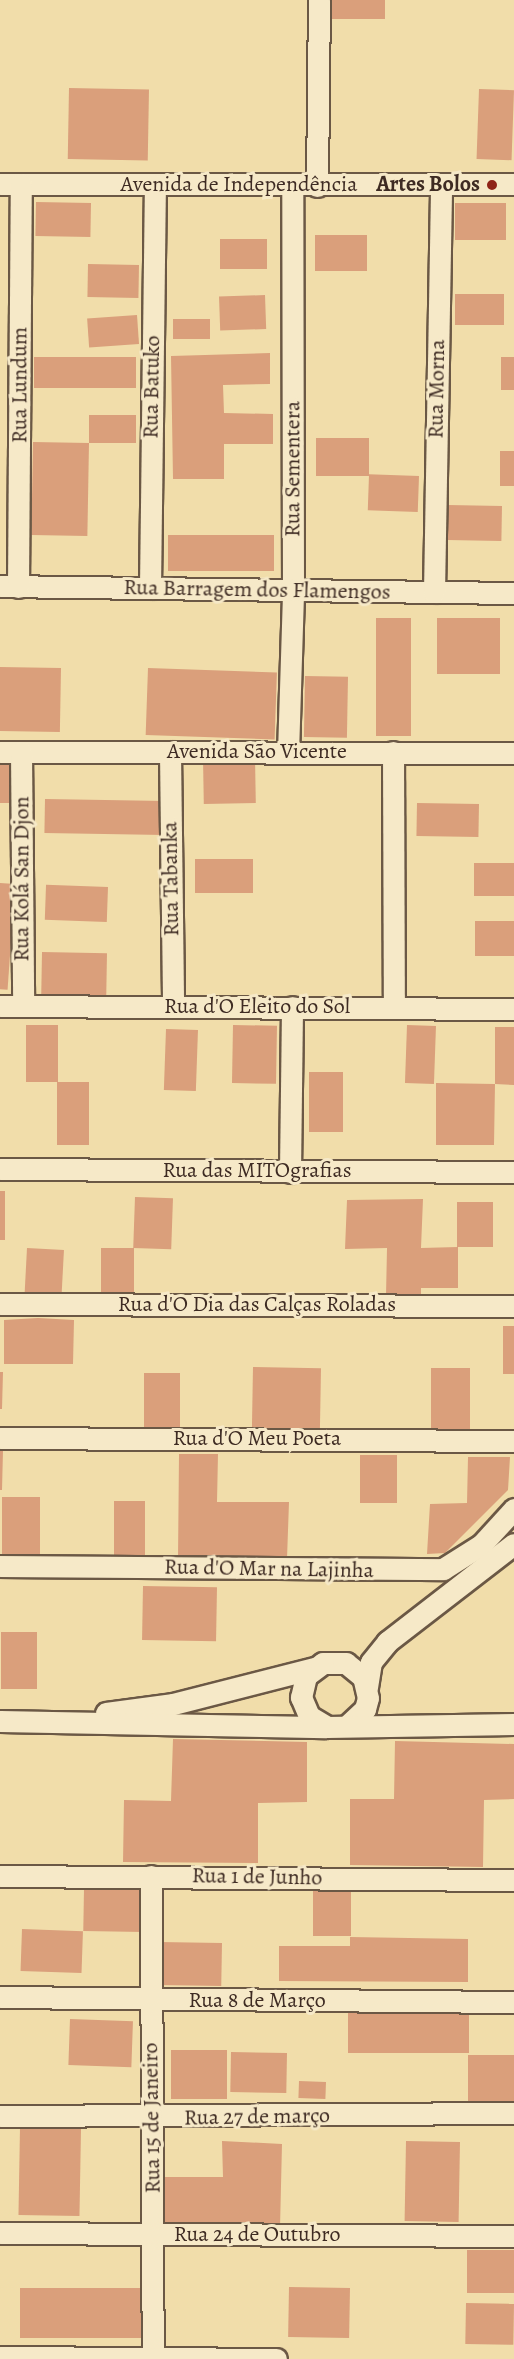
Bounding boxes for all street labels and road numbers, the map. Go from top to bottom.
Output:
street label: Avenida de Independência [121,172,357,198]
street label: Rua Lundum [7,327,33,443]
street label: Rua Batuko [138,335,166,439]
street label: Rua Morna [423,339,451,439]
street label: Rua Sementera [280,401,306,537]
street label: Rua Barragem dos Flamengos [123,574,391,606]
street label: Avenida São Vicente [167,739,347,765]
street label: Rua Kolá San Djon [9,796,35,962]
street label: Rua Tabanka [157,821,185,937]
street label: Rua d'O Eleito do Sol [164,994,350,1020]
street label: Rua das MITOgrafias [162,1158,352,1184]
street label: Rua d'O Dia das Calças Roladas [118,1292,396,1318]
street label: Rua d'O Meu Poeta [173,1426,341,1452]
street label: Rua d'O Mar na Lajinha [164,1554,374,1584]
street label: Rua 1 de Junho [192,1863,322,1891]
street label: Rua 8 de Março [188,1988,326,2014]
street label: Rua 15 de Janeiro [137,2042,167,2194]
street label: Rua 27 de março [184,2103,330,2131]
street label: Rua 24 de Outubro [174,2222,340,2248]

